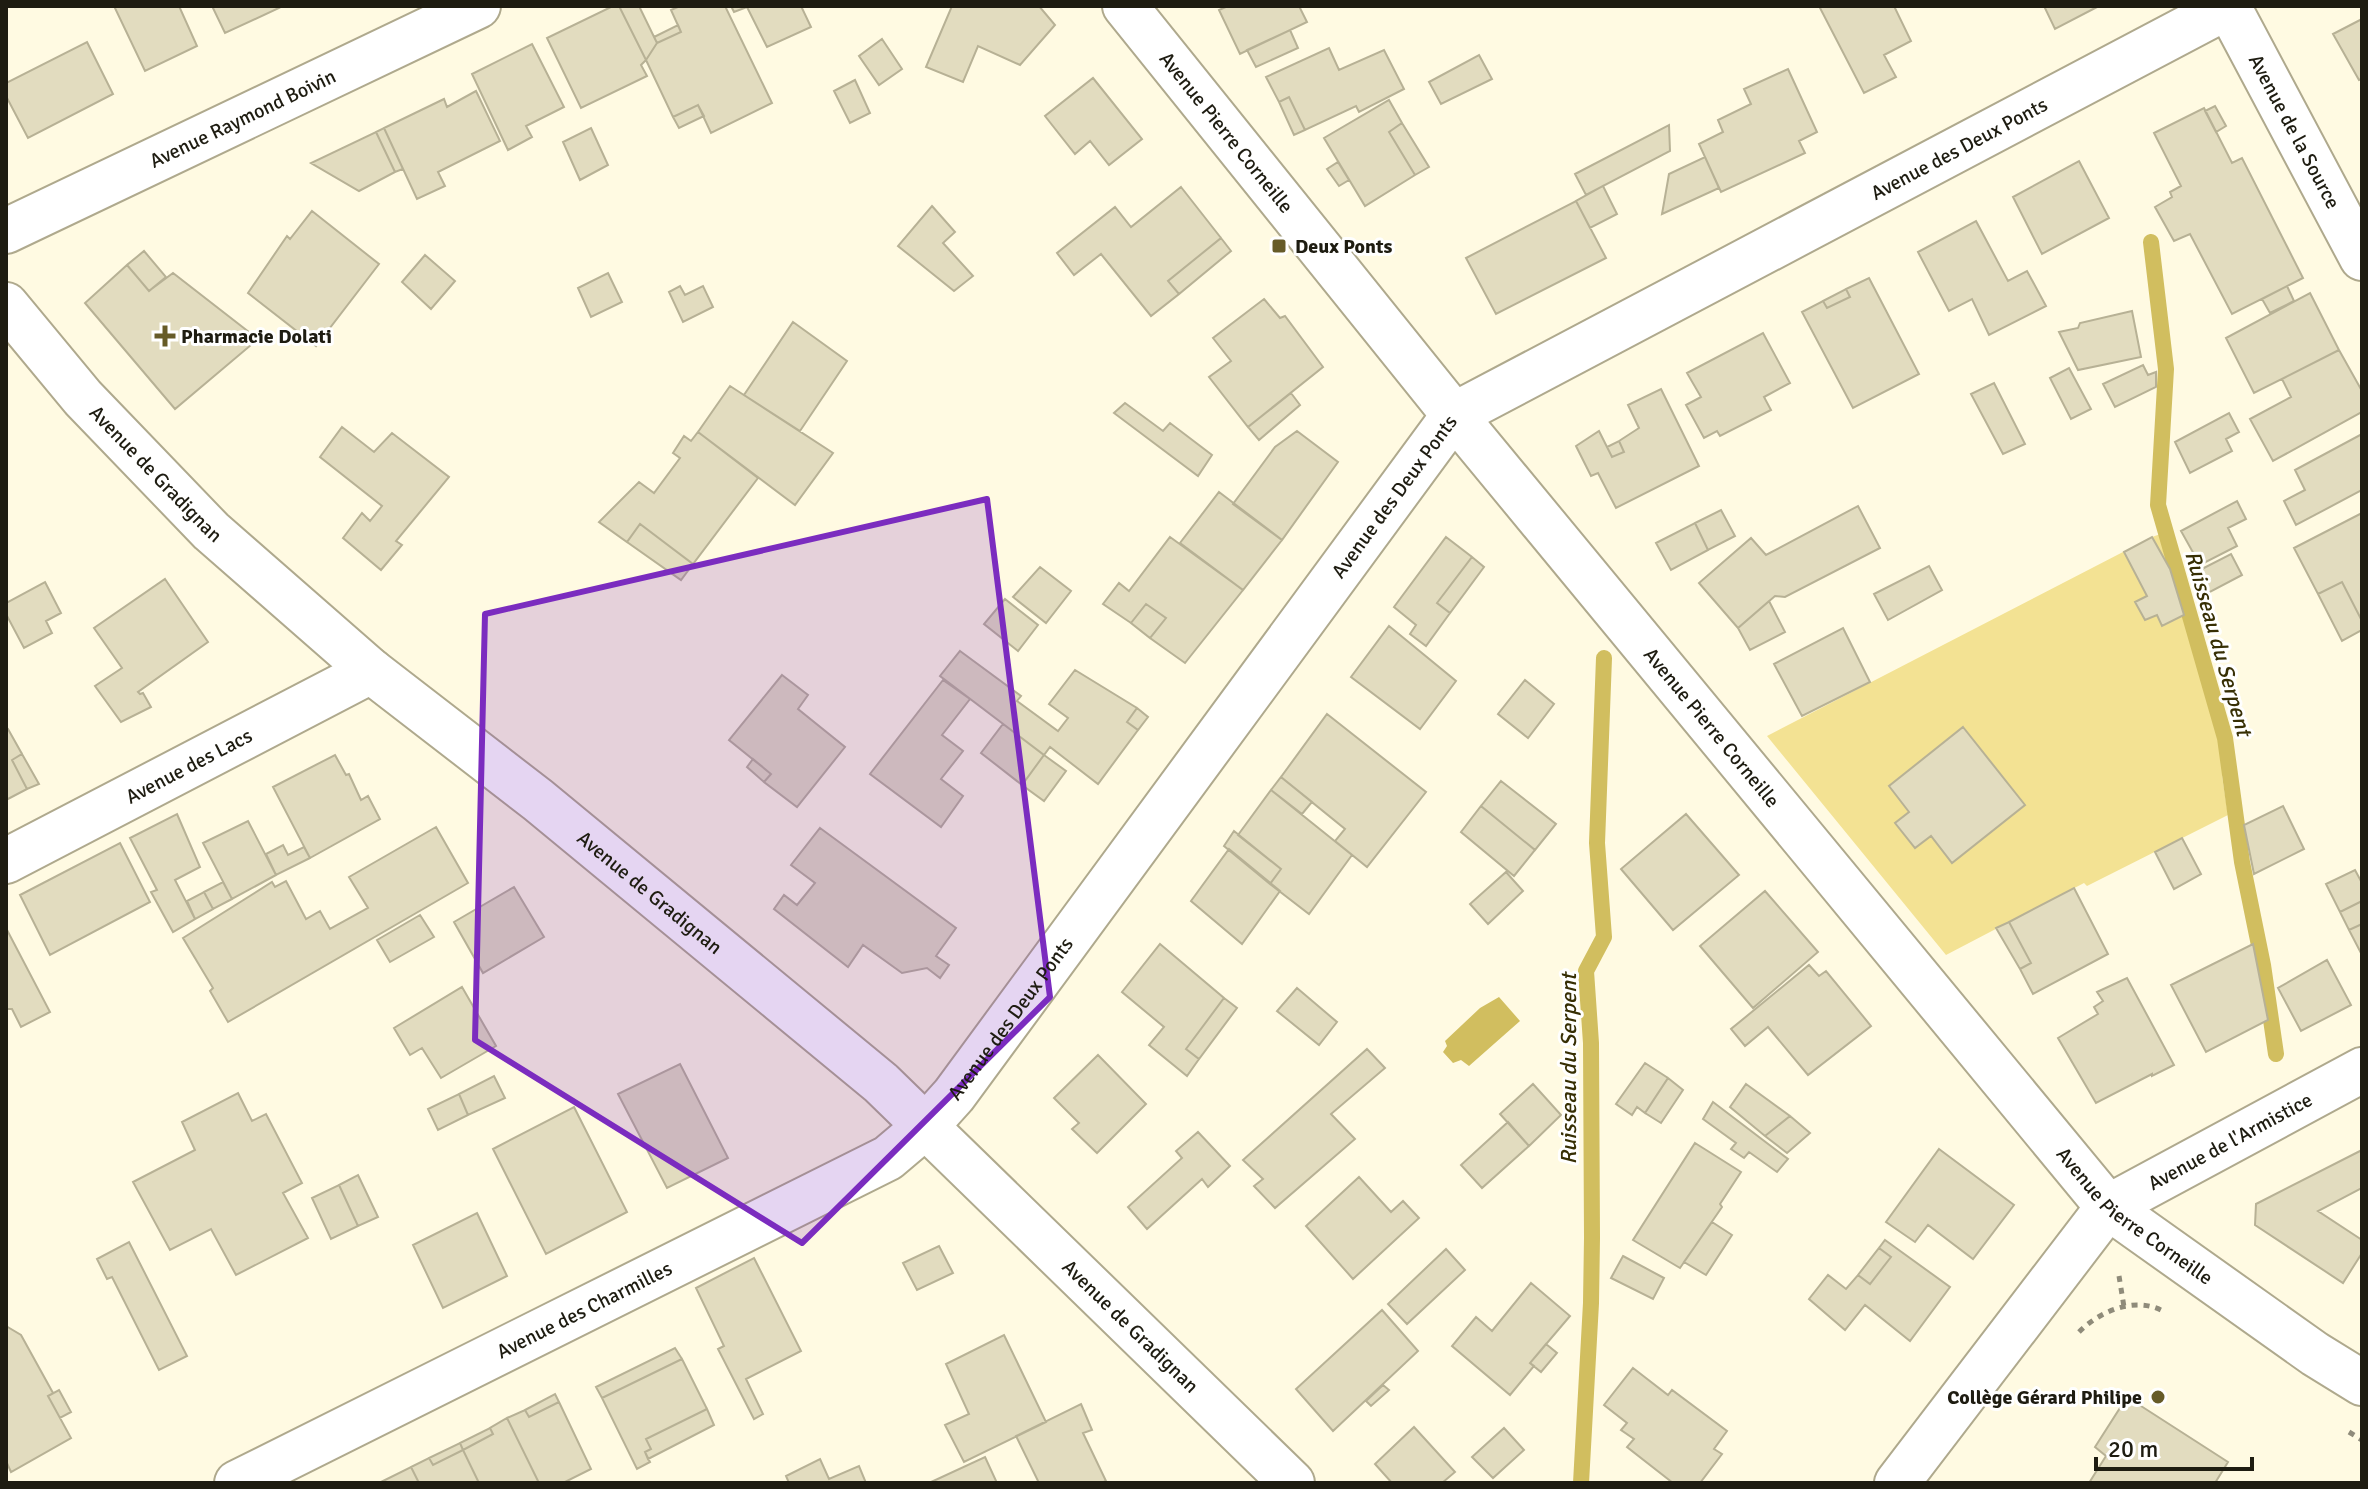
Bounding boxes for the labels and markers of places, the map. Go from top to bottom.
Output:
place label: Deux Ponts [1295,234,1392,259]
marker: Deux Ponts [1270,237,1288,255]
place label: Pharmacie Dolati [181,324,332,349]
marker: Pharmacie Dolati [156,327,174,345]
place label: Collège Gérard Philipe [1947,1385,2142,1410]
marker: Collège Gérard Philipe [2149,1388,2167,1406]

